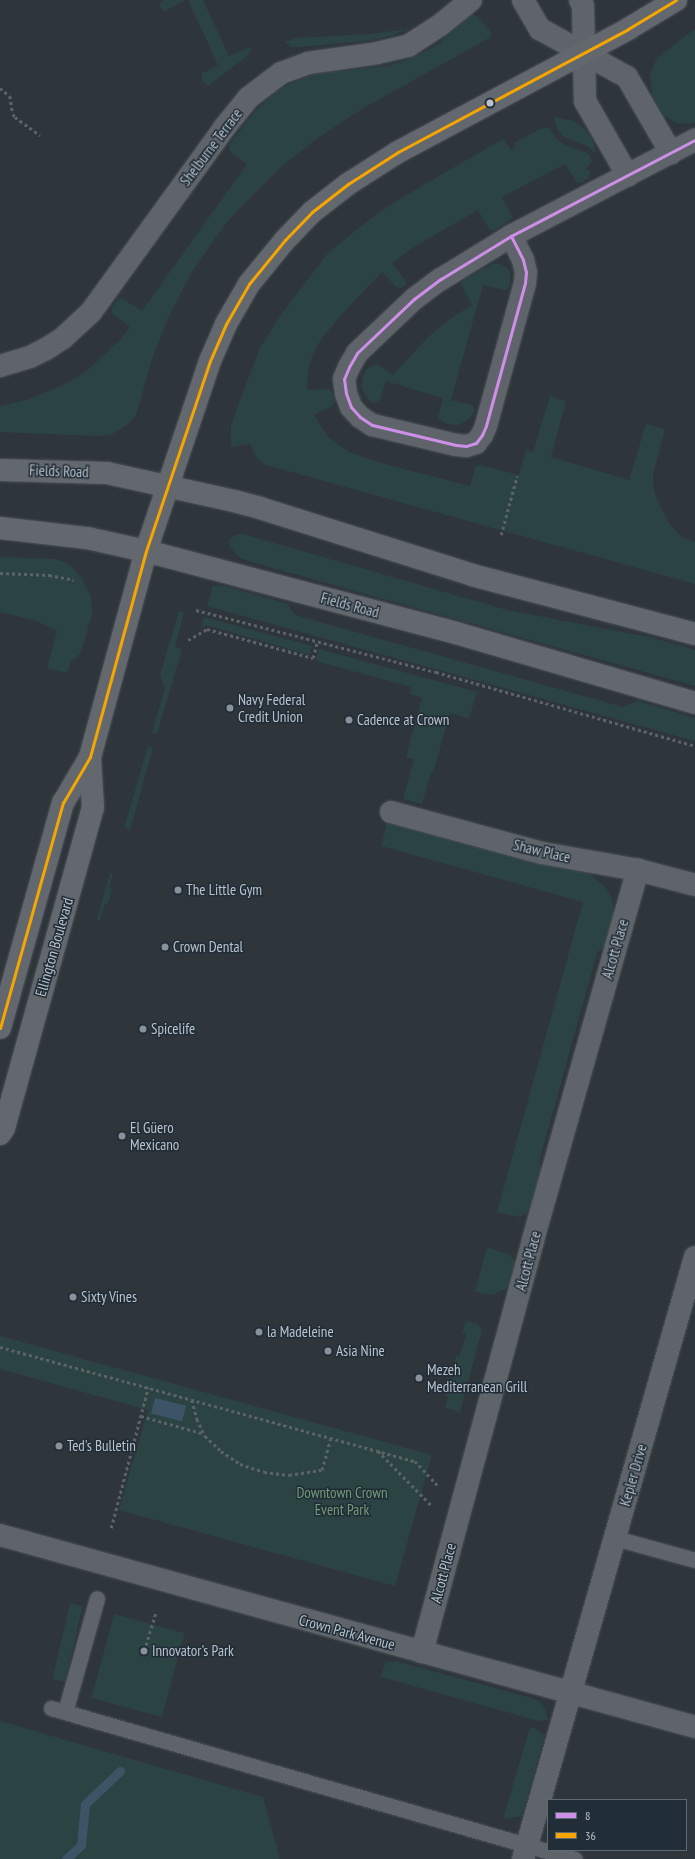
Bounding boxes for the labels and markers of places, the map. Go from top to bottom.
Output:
unlabelled marker [485,98,495,108]
place label: Navy Federal Credit Union [238,690,306,725]
marker: Navy Federal Credit Union [225,703,235,713]
place label: Cadence at Crown [357,711,449,729]
marker: Cadence at Crown [344,715,354,725]
place label: The Little Gym [186,881,262,899]
marker: The Little Gym [173,885,183,895]
place label: Crown Dental [173,938,243,956]
marker: Crown Dental [160,942,170,952]
place label: Spicelife [151,1020,195,1038]
marker: Spicelife [138,1024,148,1034]
place label: El Güero Mexicano [130,1118,179,1153]
marker: El Güero Mexicano [117,1131,127,1141]
place label: Sixty Vines [81,1288,138,1306]
marker: Sixty Vines [68,1292,78,1302]
place label: la Madeleine [267,1323,334,1341]
marker: la Madeleine [254,1327,264,1337]
place label: Asia Nine [336,1342,385,1360]
marker: Asia Nine [323,1346,333,1356]
place label: Mezeh Mediterranean Grill [427,1360,527,1395]
marker: Mezeh Mediterranean Grill [414,1373,424,1383]
place label: Ted's Bulletin [67,1437,136,1455]
marker: Ted's Bulletin [54,1441,64,1451]
place label: Innovator's Park [152,1642,234,1660]
marker: Innovator's Park [139,1646,149,1656]

